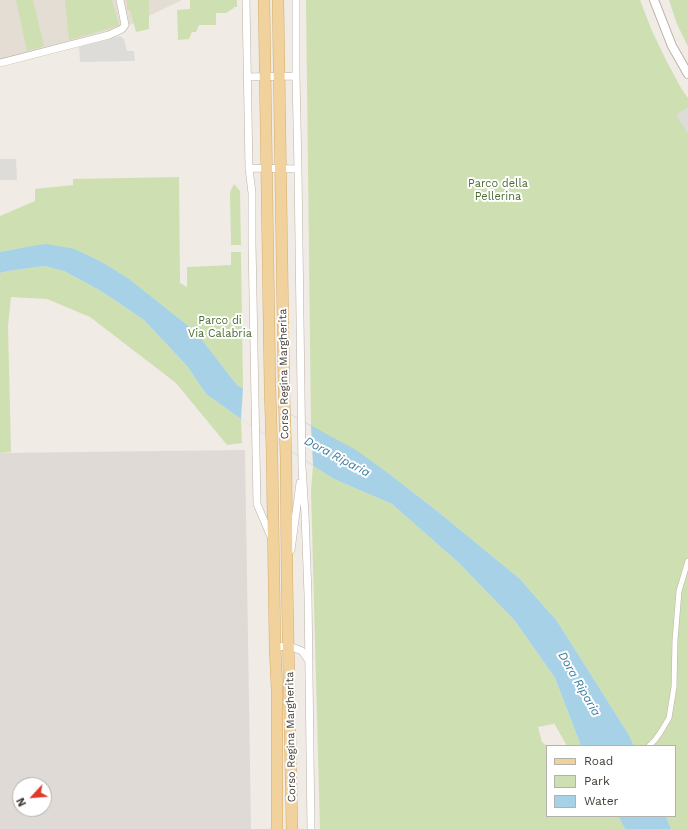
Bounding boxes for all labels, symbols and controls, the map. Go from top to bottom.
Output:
park label: Parco della Pellerina [468,177,528,203]
street label: Corso Regina Margherita [276,309,292,439]
park label: Parco di Via Calabria [188,314,252,340]
water label: Dora Riparia [302,434,372,480]
water label: Dora Riparia [555,649,603,719]
street label: Corso Regina Margherita [283,672,299,802]
legend [546,745,676,817]
text: Road [584,754,613,768]
text: Park [584,774,610,788]
north arrow [12,777,52,817]
text: Water [584,794,618,808]
text: N [14,796,29,809]

